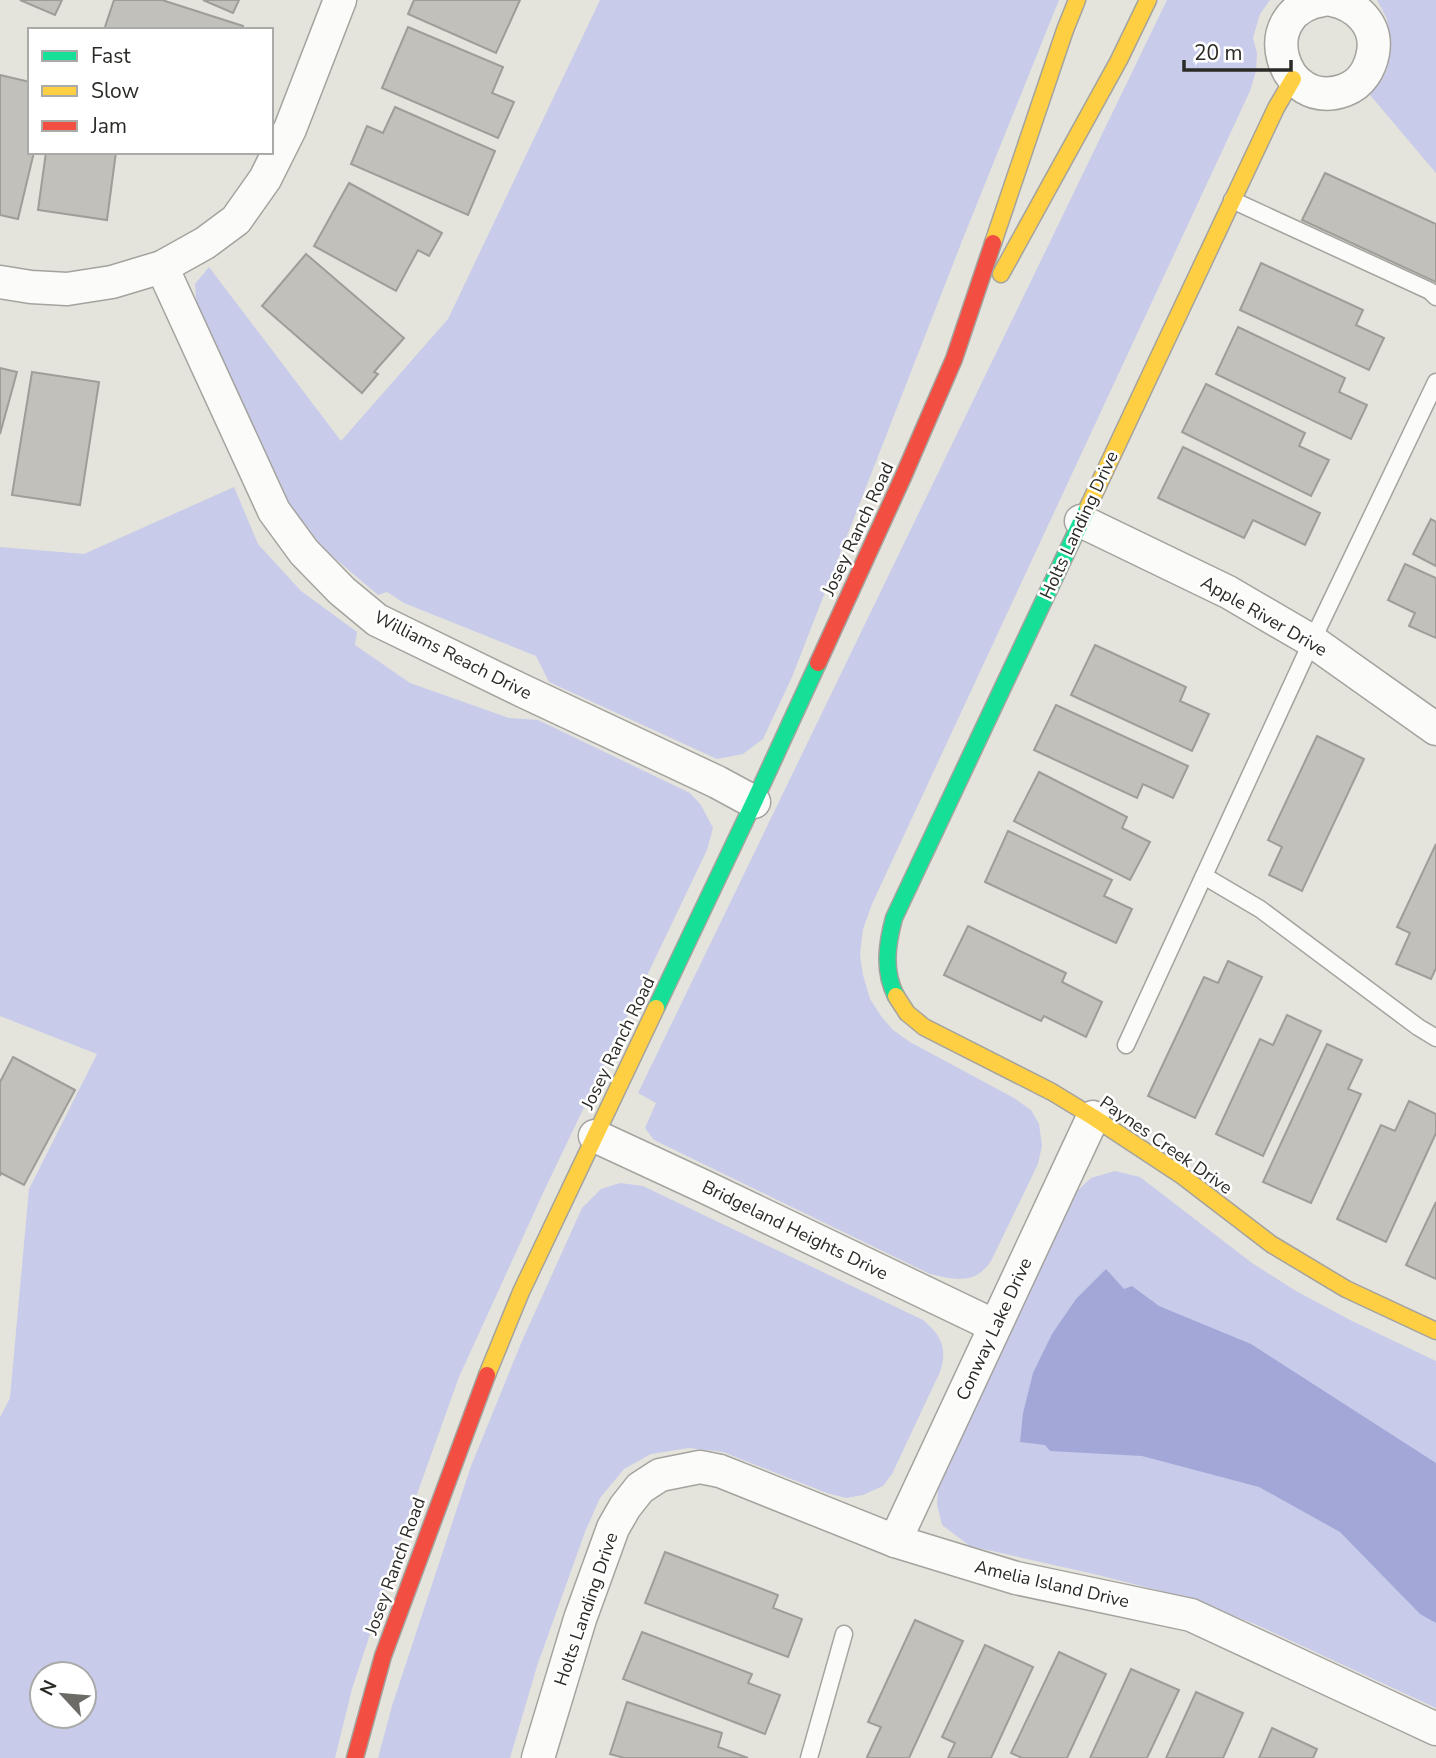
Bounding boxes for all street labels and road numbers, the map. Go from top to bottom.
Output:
street label: Holts Landing Drive [1034,447,1124,603]
street label: Josey Ranch Road [816,458,899,601]
street label: Apple River Drive [1196,570,1332,662]
street label: Williams Reach Drive [370,605,536,705]
street label: Josey Ranch Road [575,973,660,1114]
street label: Paynes Creek Drive [1095,1090,1237,1200]
street label: Bridgeland Heights Drive [698,1174,892,1286]
street label: Conway Lake Drive [950,1254,1038,1404]
street label: Josey Ranch Road [359,1494,431,1639]
street label: Holts Landing Drive [548,1529,624,1689]
street label: Amelia Island Drive [972,1555,1132,1613]

